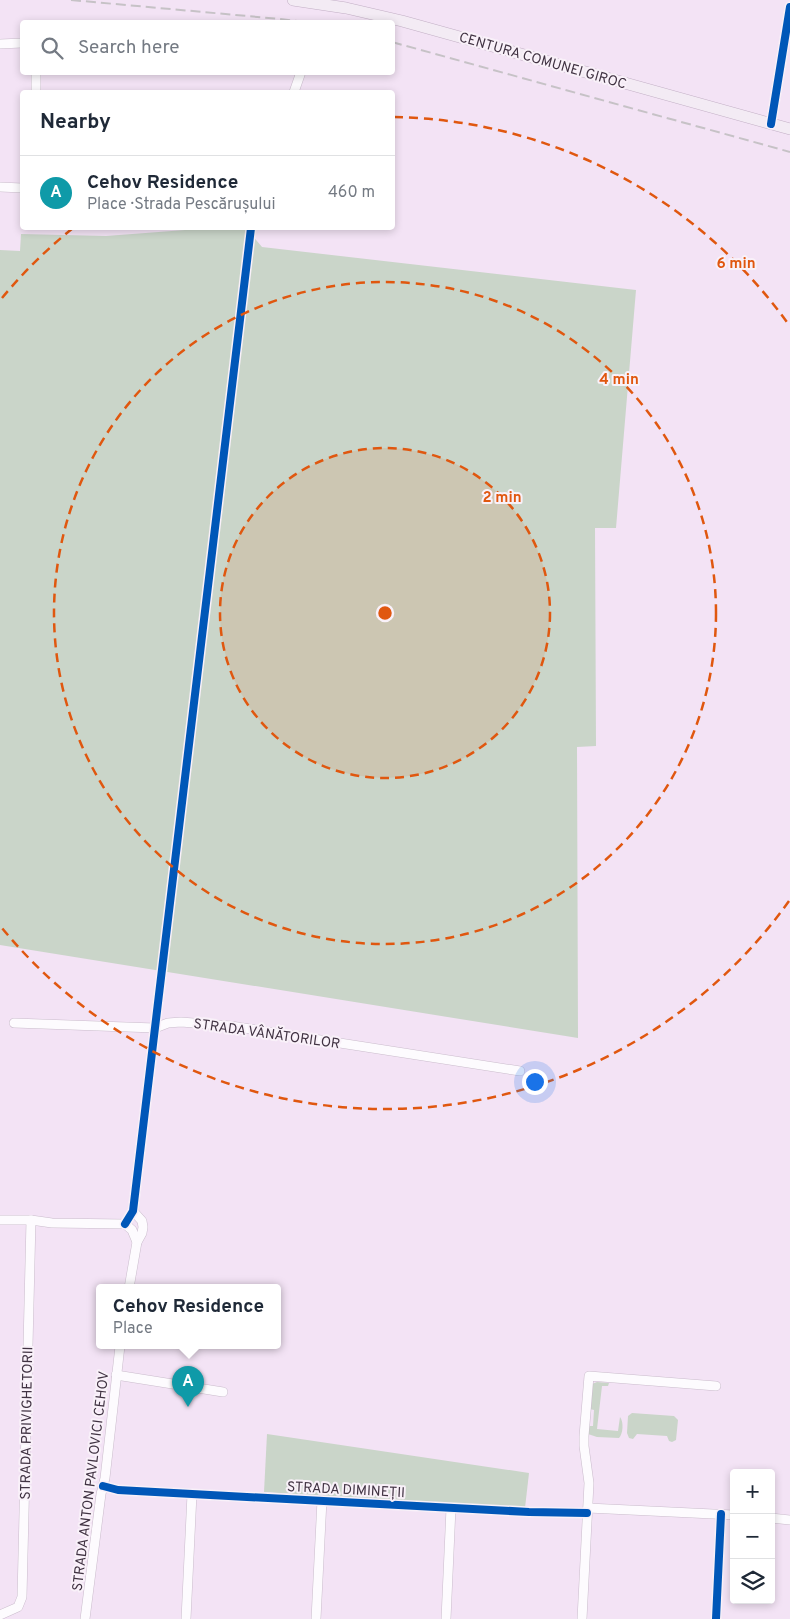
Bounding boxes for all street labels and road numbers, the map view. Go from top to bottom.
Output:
street label: CENTURA COMUNEI GIROC [457,29,628,94]
street label: STRADA VÂNĂTORILOR [192,1015,341,1053]
street label: STRADA PRIVIGHETORII [18,1346,37,1500]
street label: STRADA ANTON PAVLOVICI CEHOV [70,1370,113,1592]
street label: STRADA DIMINEȚII [286,1479,405,1502]

